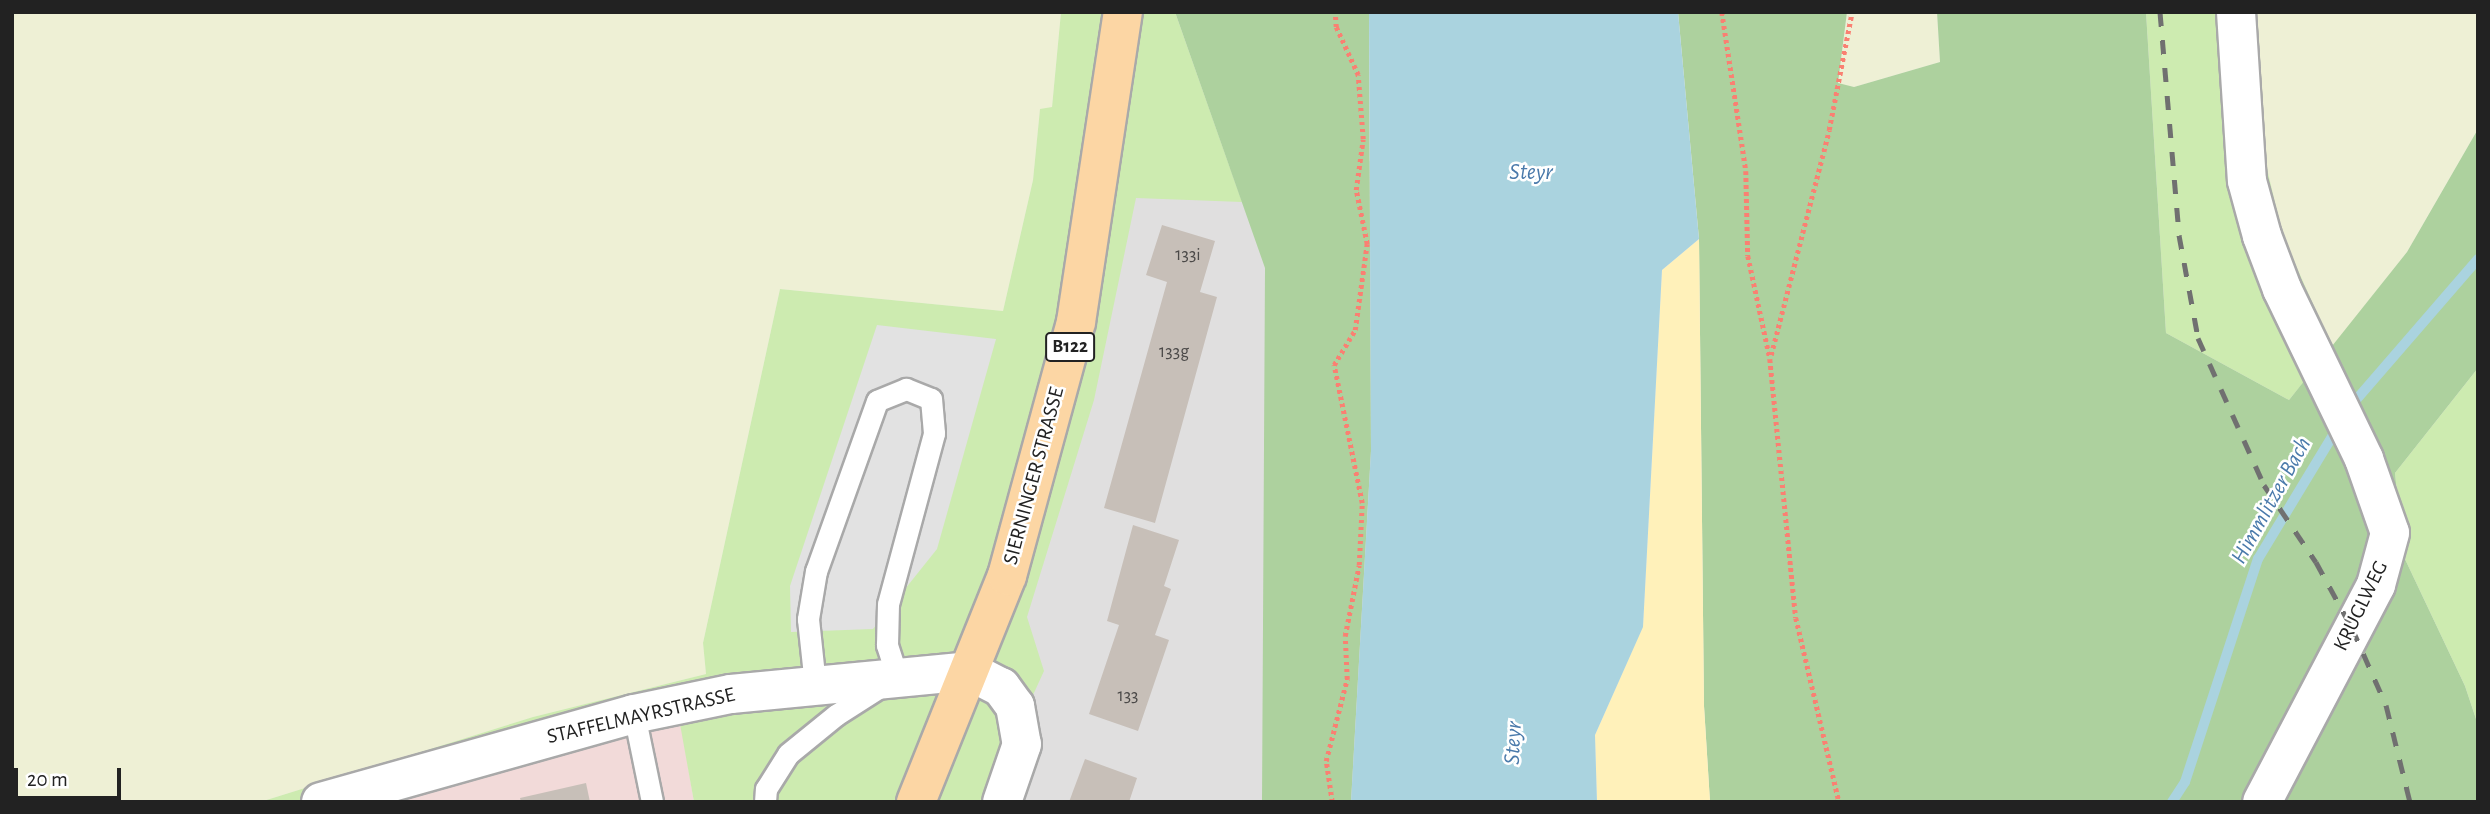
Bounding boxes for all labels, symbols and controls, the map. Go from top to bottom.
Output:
water label: Steyr [1509,159,1553,187]
house number: 133i [1175,244,1201,266]
road number: B122 [1044,332,1096,362]
house number: 133g [1159,341,1189,363]
street label: SIERNINGER STRASSE [998,384,1070,568]
water label: Himmlitzer Bach [2226,433,2318,569]
street label: KRUGLWEG [2328,557,2394,655]
street label: STAFFELMAYRSTRASSE [545,682,737,750]
house number: 133 [1117,685,1139,707]
water label: Steyr [1499,721,1529,765]
scale bar [18,754,124,798]
text: 20 m [27,769,68,790]

